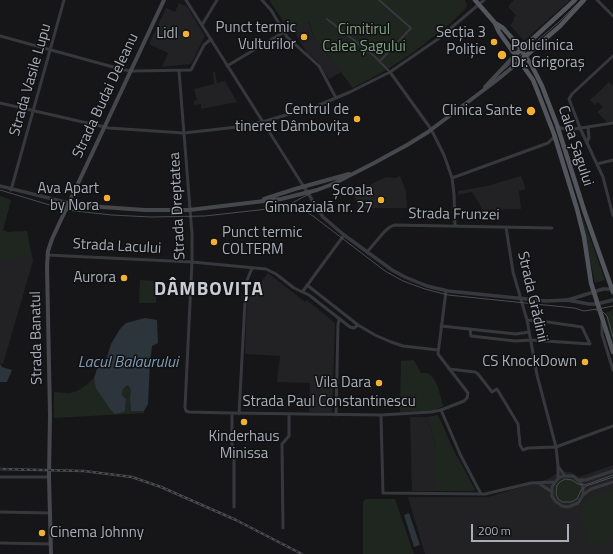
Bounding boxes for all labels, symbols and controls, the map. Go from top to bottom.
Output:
place label: Punct termic Vulturilor [216,19,296,54]
park label: Cimitirul Calea Șagului [322,21,406,56]
street label: Strada Vasile Lupu [6,22,56,138]
place label: Secția 3 Poliție [436,24,486,59]
place label: Lidl [156,25,178,43]
marker: Lidl [181,29,191,39]
street label: Strada Budai Deleanu [69,31,143,161]
marker: Punct termic Vulturilor [299,32,309,42]
marker: Secția 3 Poliție [489,37,499,47]
place label: Policlinica Dr. Grigoraș [511,37,585,72]
marker: Policlinica Dr. Grigoraș [496,49,508,61]
place label: Centrul de tineret Dâmbovița [235,101,349,136]
place label: Clinica Sante [442,102,522,120]
street label: Calea Șagului [554,103,596,189]
marker: Clinica Sante [525,105,537,117]
marker: Centrul de tineret Dâmbovița [352,114,362,124]
street label: Strada Dreptatea [166,152,190,260]
place label: Ava Apart by Nora [38,180,99,215]
place label: Școala Gimnazială nr. 27 [265,182,373,217]
marker: Ava Apart by Nora [102,193,112,203]
marker: Școala Gimnazială nr. 27 [376,195,386,205]
street label: Strada Frunzei [408,205,500,225]
place label: Punct termic COLTERM [222,224,302,259]
street label: Strada Lacului [72,236,162,258]
marker: Punct termic COLTERM [209,237,219,247]
street label: Strada Grădinii [513,250,551,344]
place label: Aurora [73,269,116,287]
marker: Aurora [119,273,129,283]
district label: DÂMBOVIȚA [154,279,264,301]
street label: Strada Banatul [27,291,47,385]
water label: Lacul Balaurului [78,353,178,373]
place label: CS KnockDown [482,353,577,371]
marker: CS KnockDown [580,357,590,367]
place label: Vila Dara [315,374,371,392]
marker: Vila Dara [374,378,384,388]
street label: Strada Paul Constantinescu [242,393,416,411]
marker: Kinderhaus Minissa [239,417,249,427]
place label: Kinderhaus Minissa [208,428,280,463]
scale bar [473,516,571,542]
text: 200 m [478,521,511,540]
place label: Cinema Johnny [50,524,144,542]
marker: Cinema Johnny [37,528,47,538]

